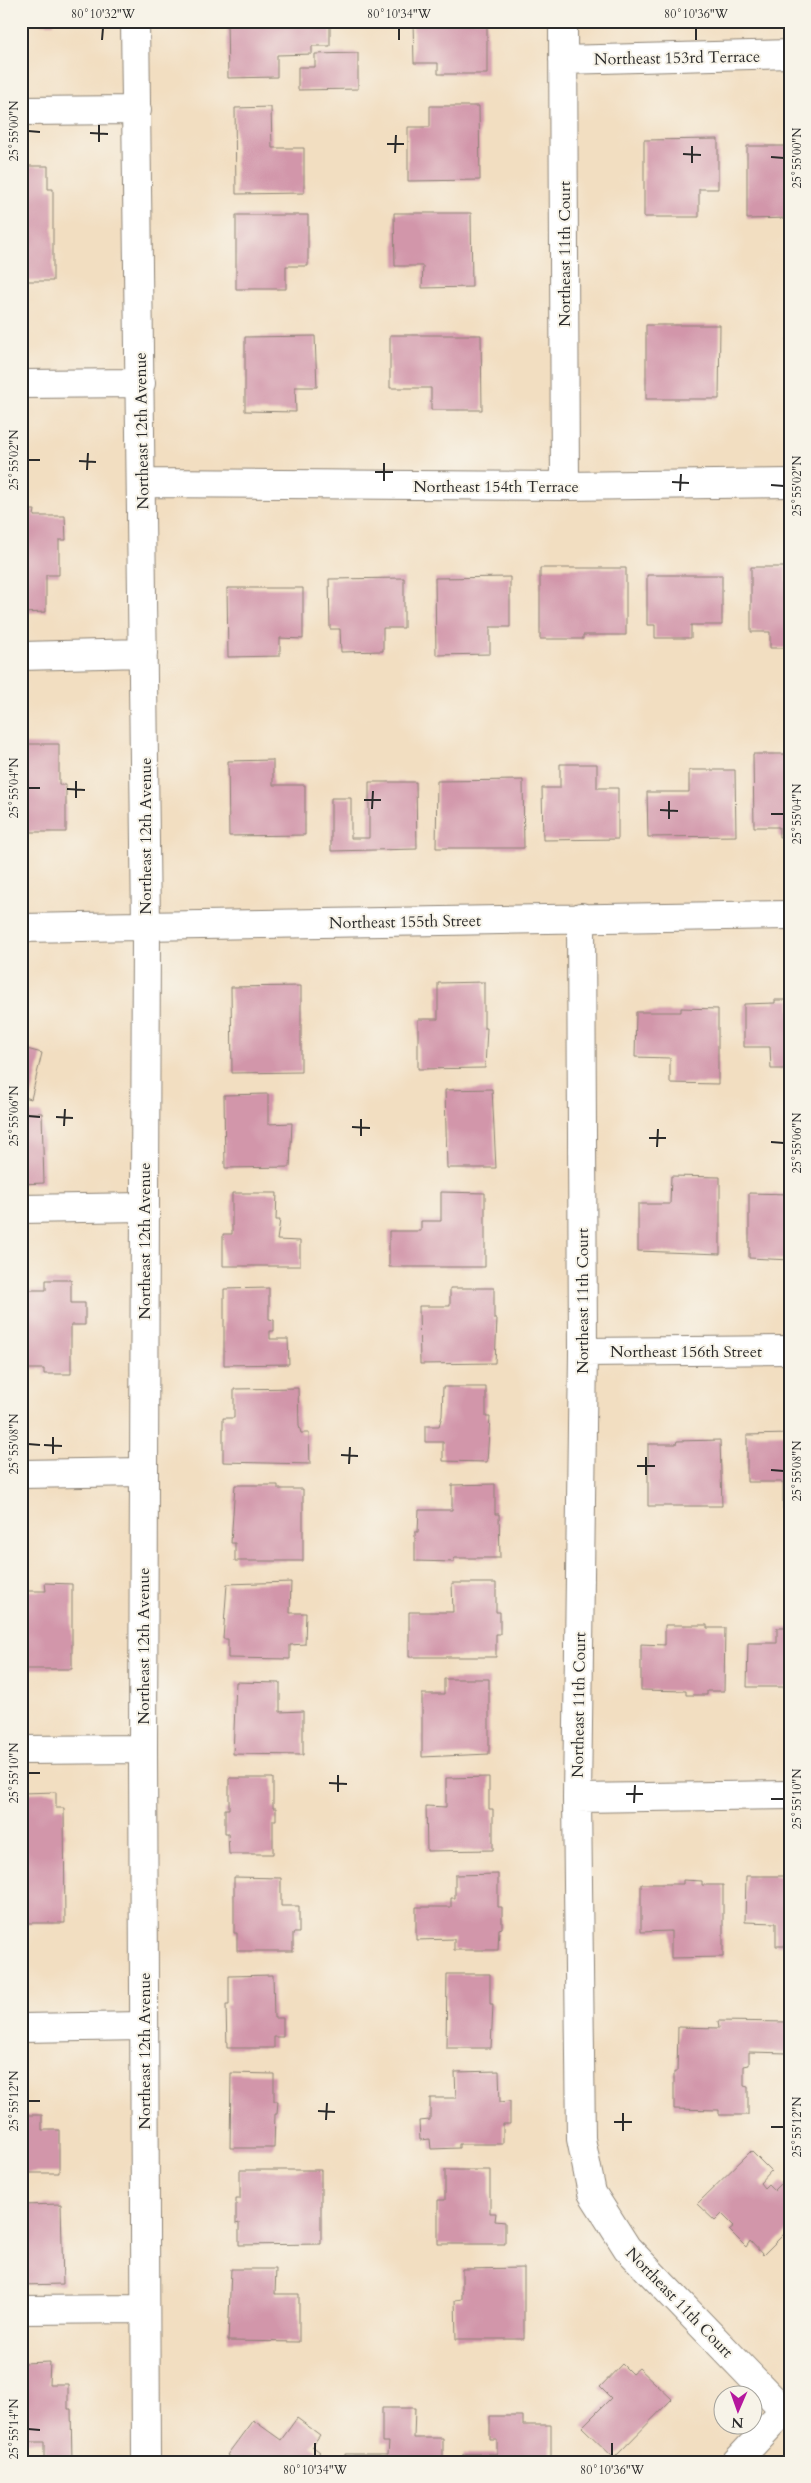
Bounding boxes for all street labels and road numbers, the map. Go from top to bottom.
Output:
street label: Northeast 153rd Terrace [594,46,760,70]
street label: Northeast 11th Court [554,181,576,327]
street label: Northeast 12th Avenue [130,352,154,510]
street label: Northeast 154th Terrace [413,476,579,498]
street label: Northeast 12th Avenue [135,757,157,915]
street label: Northeast 155th Street [329,910,481,934]
street label: Northeast 12th Avenue [134,1162,156,1320]
street label: Northeast 11th Court [572,1228,594,1374]
street label: Northeast 156th Street [610,1341,762,1363]
street label: Northeast 12th Avenue [133,1567,155,1725]
street label: Northeast 11th Court [567,1632,591,1778]
street label: Northeast 12th Avenue [134,1972,156,2130]
street label: Northeast 11th Court [621,2243,738,2363]

